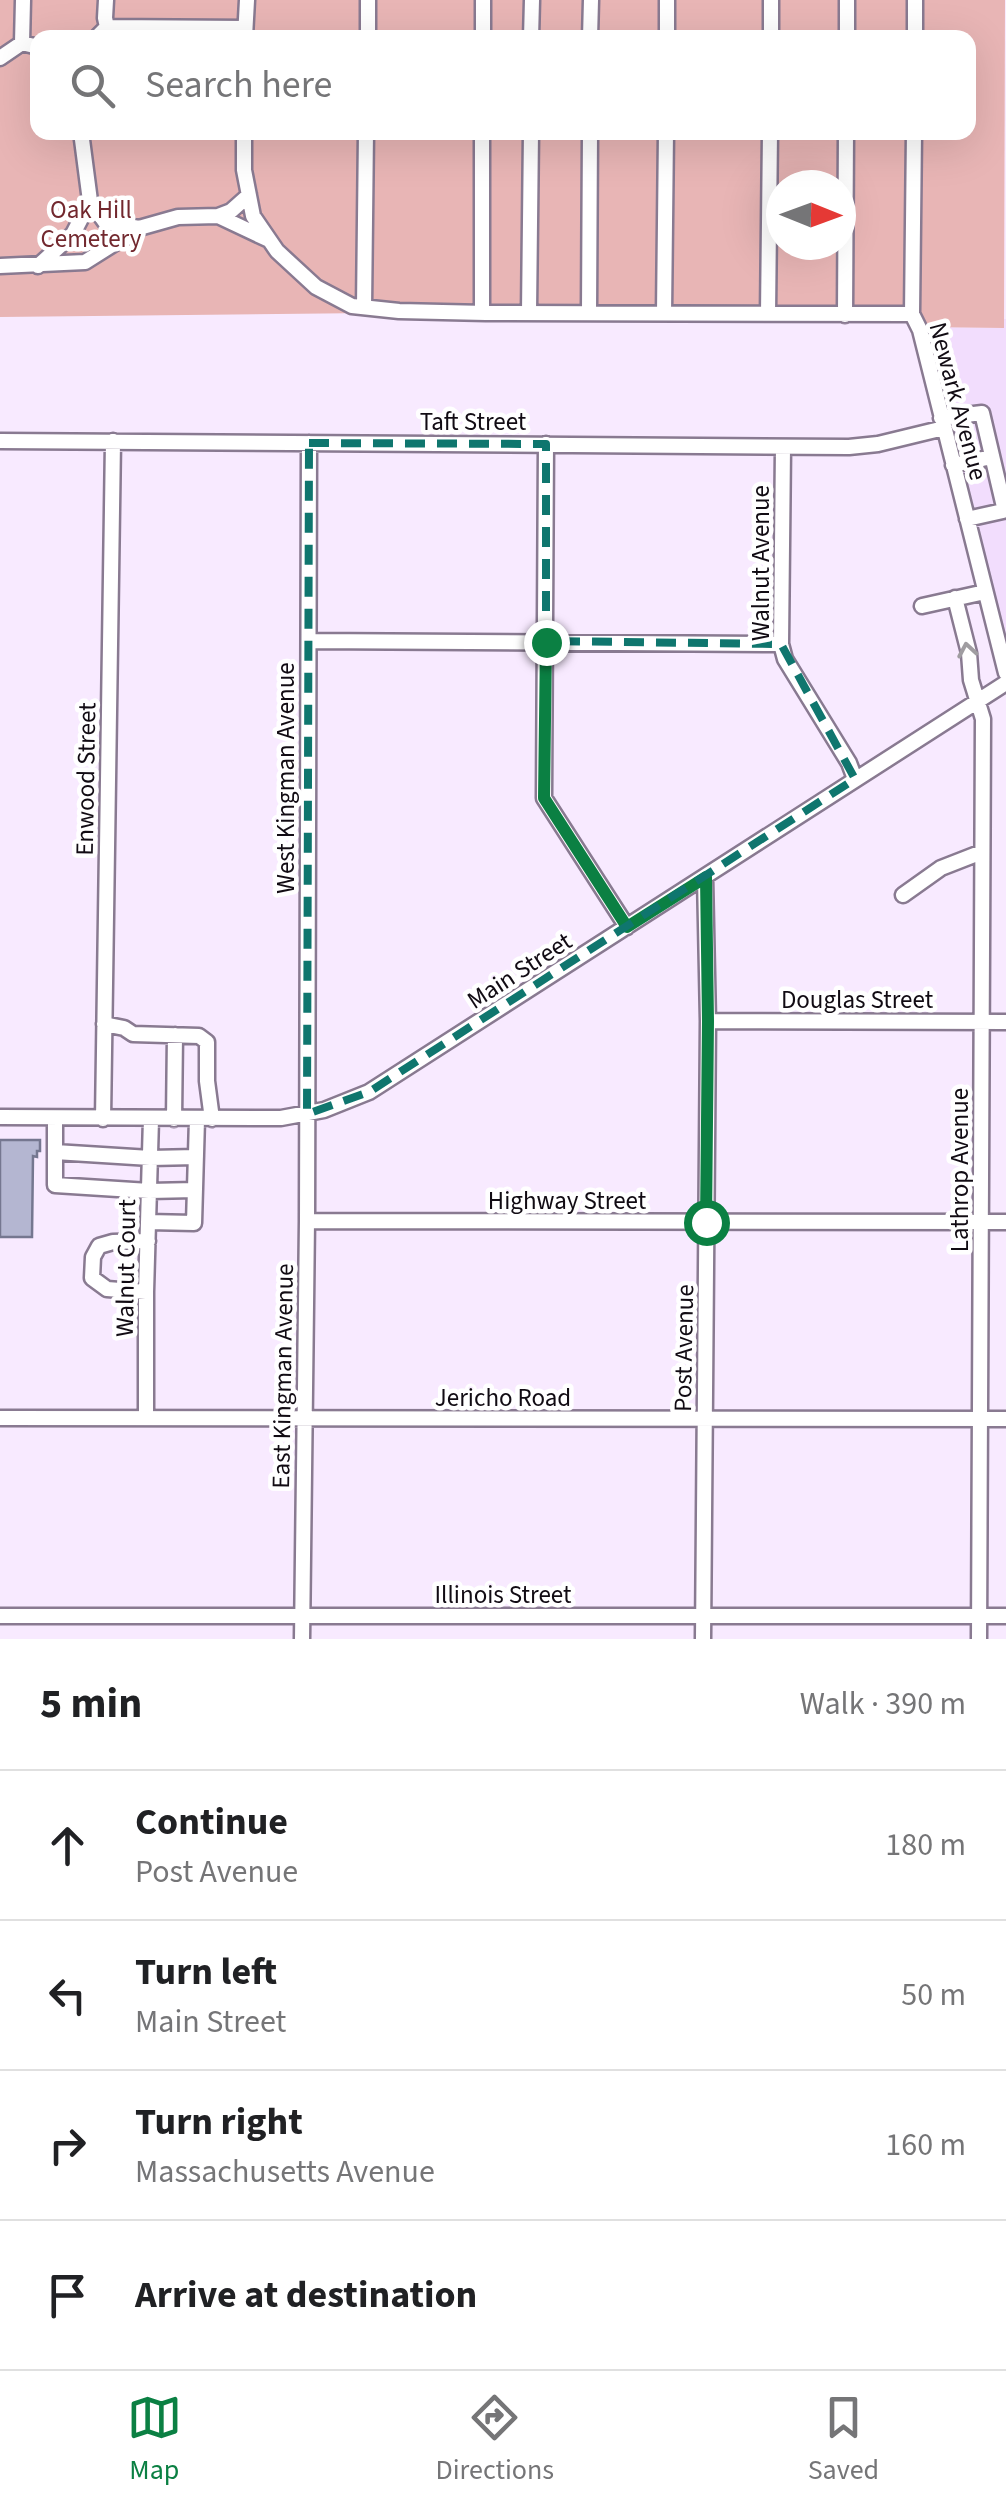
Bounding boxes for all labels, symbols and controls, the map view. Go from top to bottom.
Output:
search box [30,30,976,140]
icon: search [65,58,120,113]
text: Search here [145,58,332,112]
north arrow [766,170,856,260]
park label: Oak Hill Cemetery [40,192,142,257]
street label: Newark Avenue [920,318,996,484]
street label: Taft Street [420,404,527,440]
street label: Walnut Avenue [743,485,779,641]
route end [524,620,570,666]
one-way arrow [957,642,978,658]
street label: West Kingman Avenue [268,662,304,894]
street label: Enwood Street [67,701,105,856]
street label: Main Street [460,923,579,1018]
street label: Douglas Street [781,982,934,1018]
street label: Lathrop Avenue [942,1088,978,1252]
street label: Highway Street [488,1183,647,1219]
street label: Walnut Court [107,1198,145,1337]
route start [684,1200,730,1246]
street label: East Kingman Avenue [263,1263,303,1489]
street label: Post Avenue [665,1284,703,1412]
street label: Jericho Road [435,1380,571,1416]
street label: Illinois Street [435,1577,572,1613]
text: 5 min [40,1674,142,1734]
text: Walk · 390 m [800,1681,966,1727]
text: Continue [135,1795,288,1849]
icon: ahead [40,1818,95,1873]
text: 180 m [885,1822,966,1868]
text: Post Avenue [135,1849,298,1895]
text: Turn left [135,1945,277,1999]
icon: left [40,1968,95,2023]
text: 50 m [901,1972,966,2018]
text: Main Street [135,1999,286,2045]
text: Turn right [135,2095,303,2149]
icon: right [40,2118,95,2173]
text: 160 m [885,2122,966,2168]
text: Massachusetts Avenue [135,2149,435,2195]
icon: arrive [40,2268,95,2323]
text: Arrive at destination [135,2268,477,2322]
tab: Map [127,2390,182,2490]
tab: Directions [436,2390,554,2490]
tab: Saved [808,2390,879,2490]

